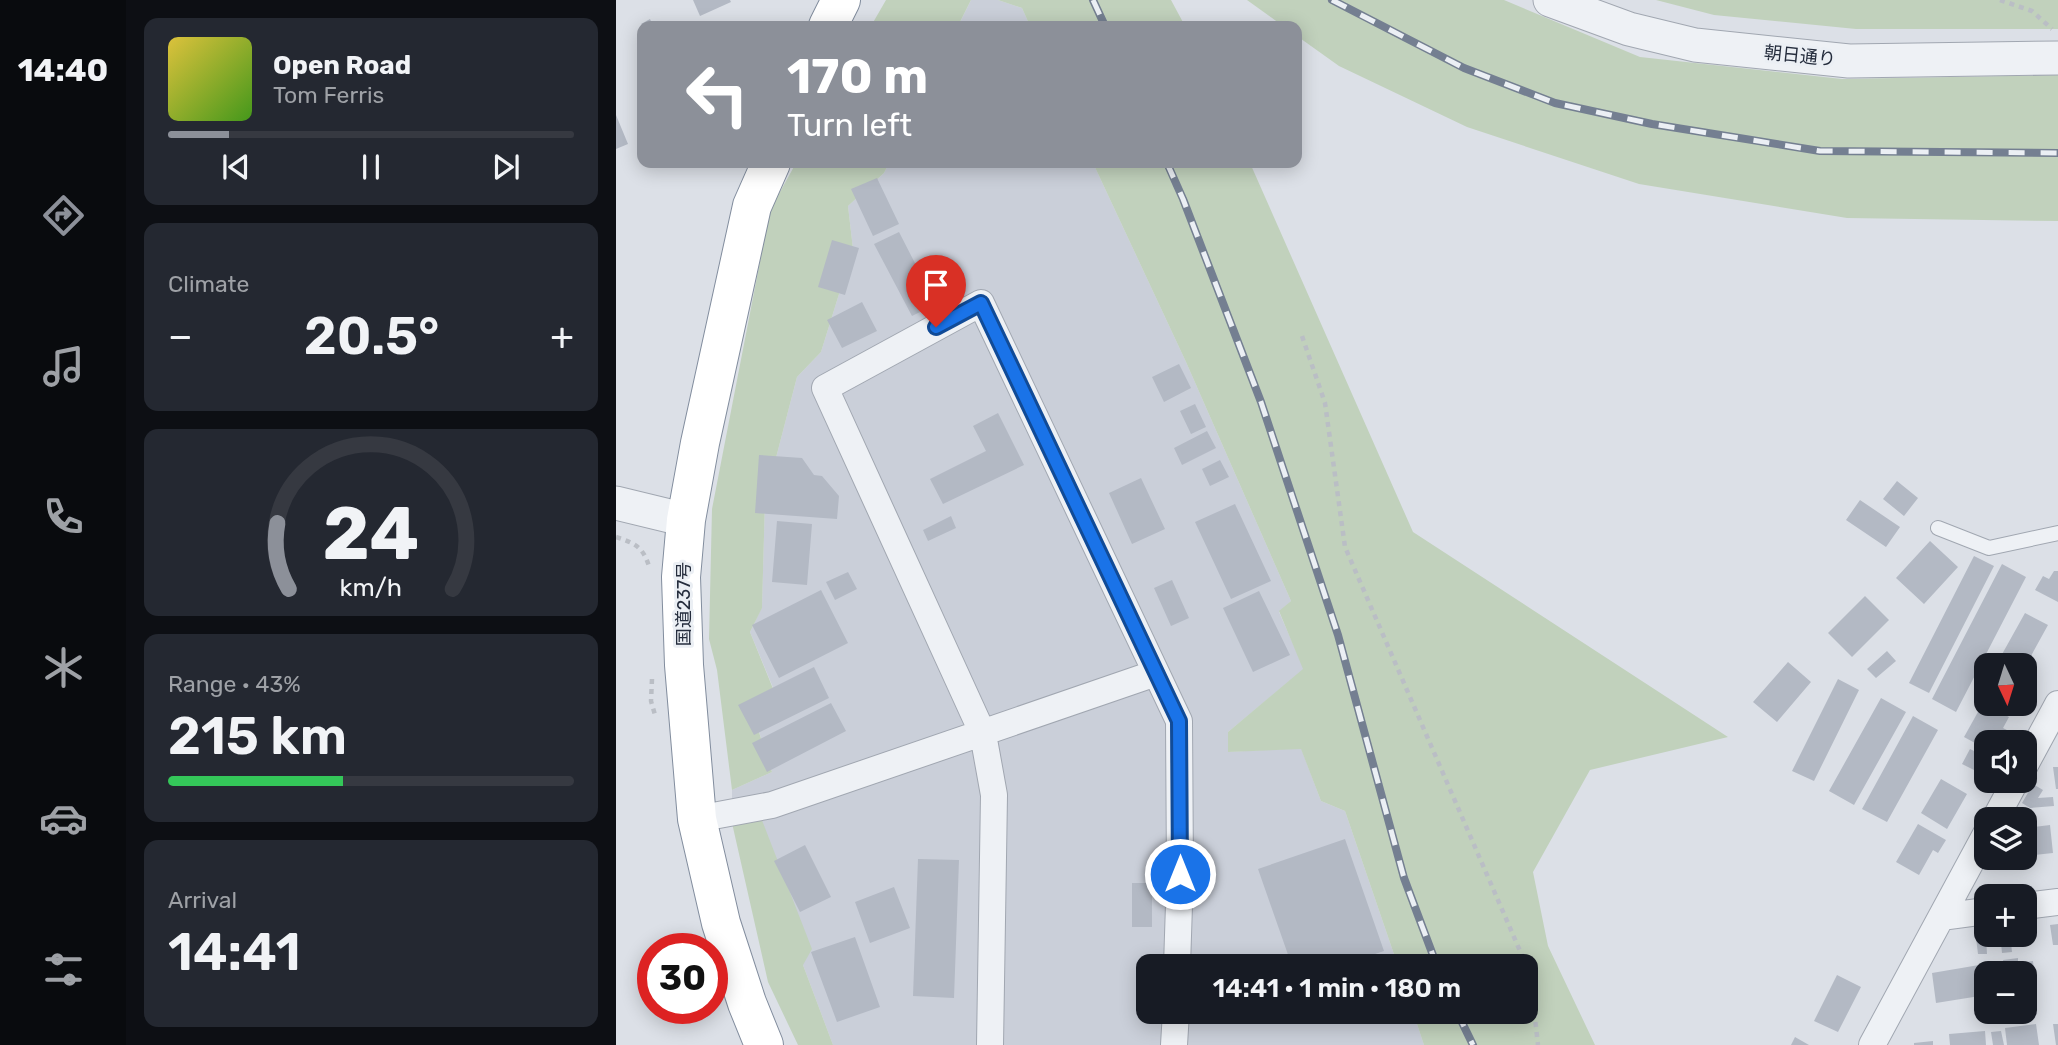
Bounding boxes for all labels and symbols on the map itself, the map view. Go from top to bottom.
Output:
street label: 朝日通り [1763,41,1837,71]
pin [906,255,966,327]
street label: 国道237号 [673,562,695,646]
north arrow [1974,653,2037,716]
position arrow [1143,837,1217,911]
speed limit sign: 30 [637,933,728,1024]

